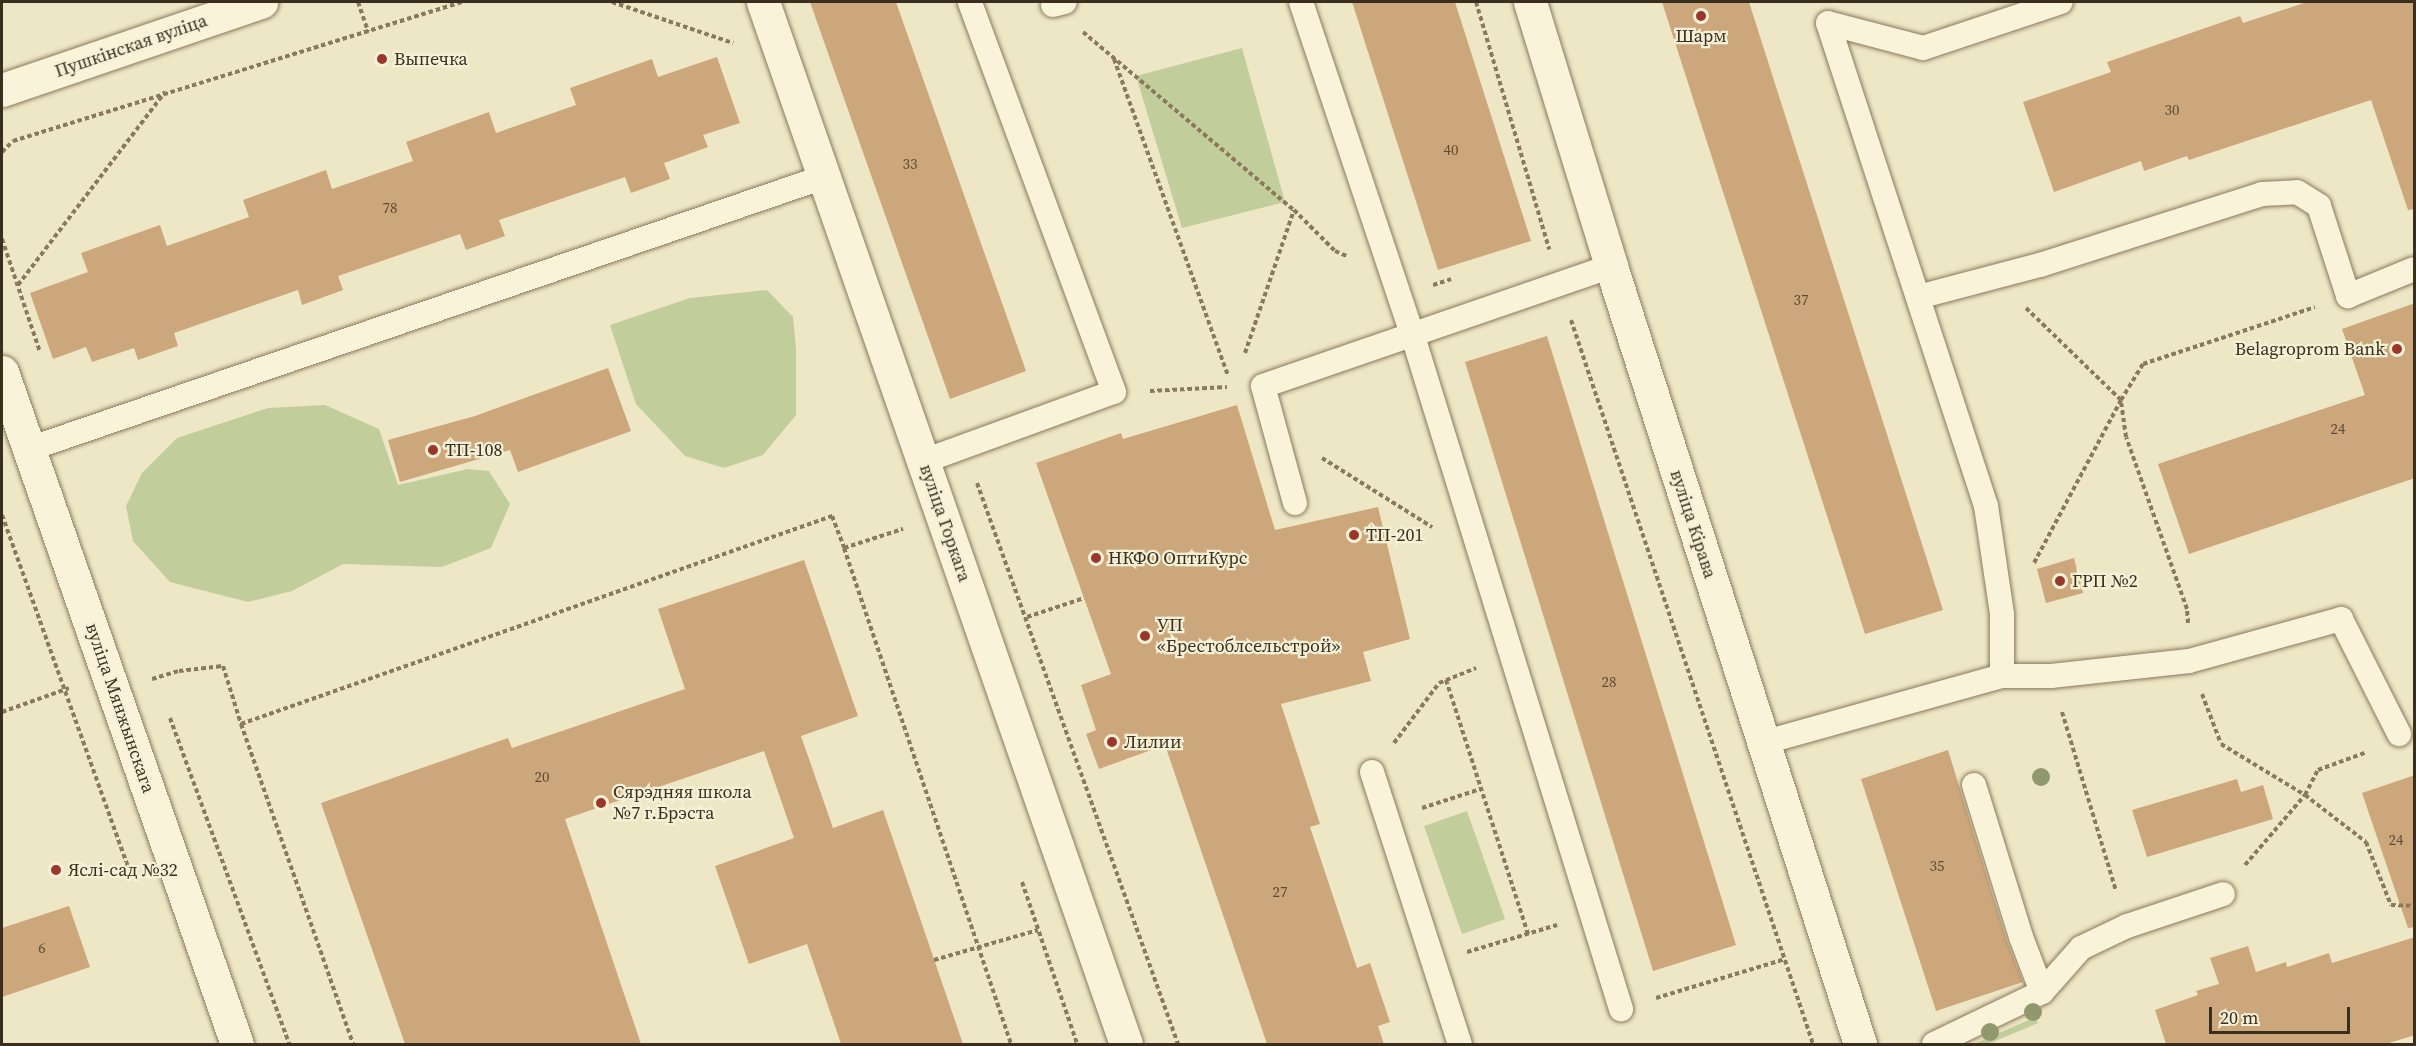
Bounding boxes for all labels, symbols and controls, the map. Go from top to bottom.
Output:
marker: Шарм [1694,9,1708,23]
street label: Пушкінская вуліца [52,10,210,82]
place label: Шарм [1675,25,1727,47]
place label: Выпечка [394,48,468,70]
marker: Выпечка [375,52,389,66]
house number: 30 [2165,101,2179,119]
house number: 40 [1444,141,1458,159]
house number: 33 [903,155,917,173]
house number: 78 [383,199,397,217]
house number: 37 [1794,291,1808,309]
place label: Belagroprom Bank [2235,338,2385,360]
marker: Belagroprom Bank [2390,342,2404,356]
house number: 24 [2331,420,2345,438]
place label: ТП-108 [445,439,502,461]
marker: ТП-108 [426,443,440,457]
street label: вуліца Горкага [915,461,975,585]
street label: вуліца Кірава [1665,467,1721,581]
place label: ТП-201 [1366,524,1423,546]
marker: ТП-201 [1347,528,1361,542]
place label: НКФО ОптиКурс [1108,547,1248,569]
marker: НКФО ОптиКурс [1089,551,1103,565]
place label: ГРП №2 [2072,570,2138,592]
marker: ГРП №2 [2053,574,2067,588]
place label: УП «Брестоблсельстрой» [1157,615,1340,658]
street label: вуліца Мянжынскага [81,620,159,796]
marker: УП «Брестоблсельстрой» [1138,629,1152,643]
house number: 28 [1602,673,1616,691]
place label: Лилии [1124,731,1182,753]
marker: Лилии [1105,735,1119,749]
house number: 20 [535,768,549,786]
place label: Сярэдняя школа №7 г.Брэста [613,782,752,824]
marker: Сярэдняя школа №7 г.Брэста [594,796,608,810]
house number: 24 [2389,831,2403,849]
house number: 35 [1930,857,1944,875]
place label: Яслі-сад №32 [68,859,178,881]
marker: Яслі-сад №32 [49,863,63,877]
house number: 27 [1273,883,1287,901]
house number: 6 [38,939,46,957]
scale bar [2212,995,2353,1033]
text: 20 m [2220,1005,2258,1030]

